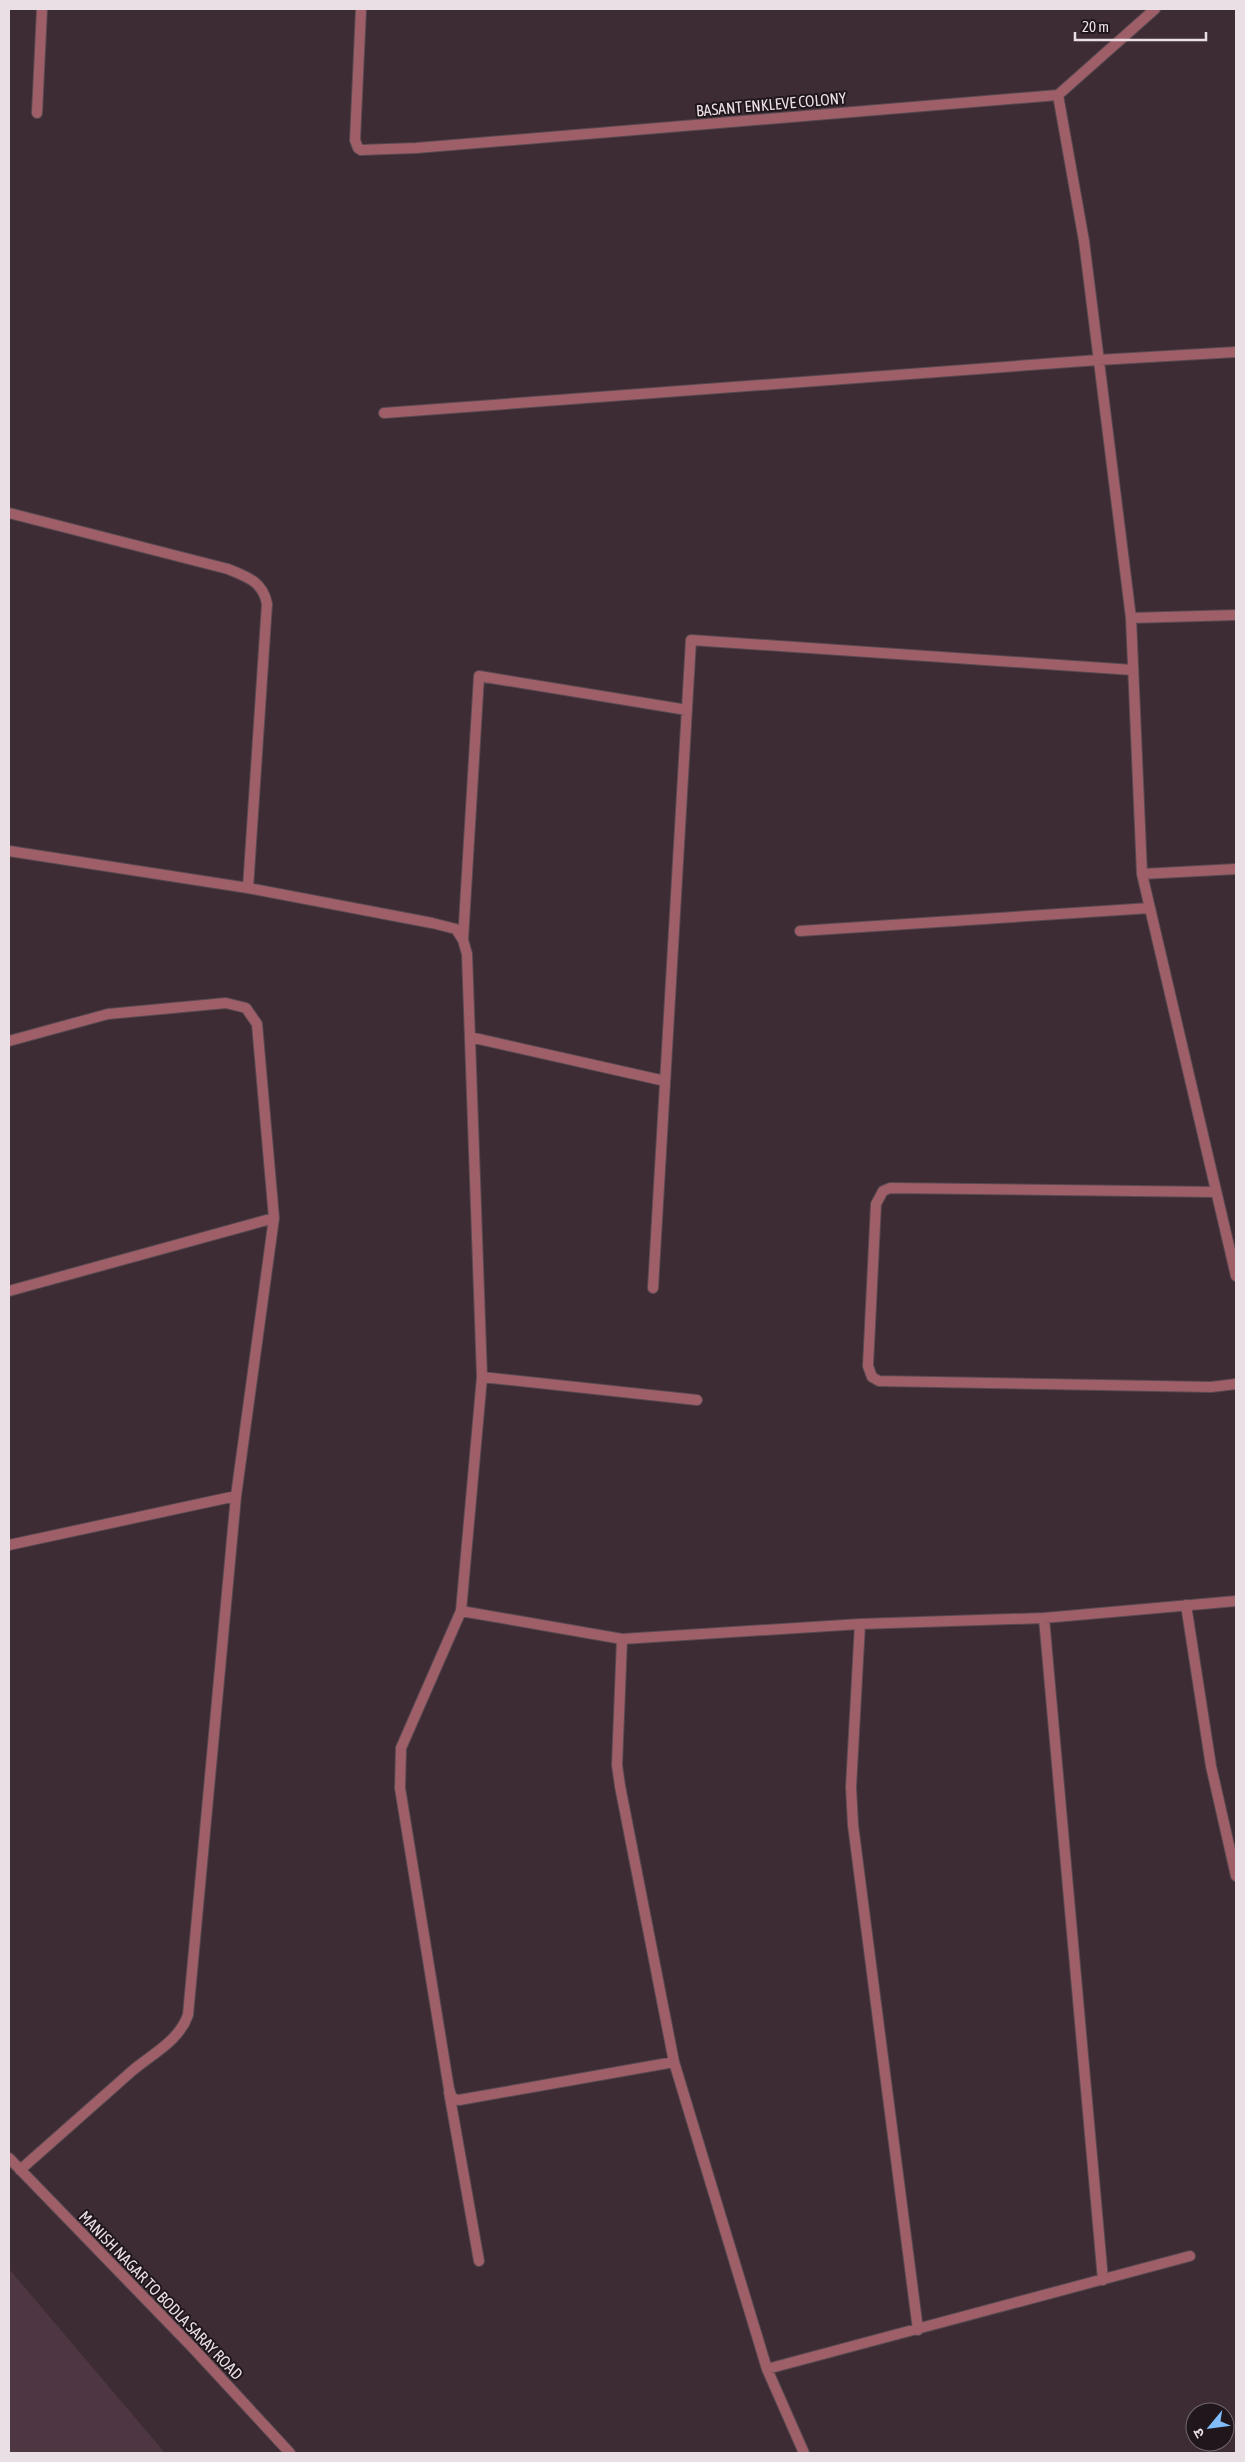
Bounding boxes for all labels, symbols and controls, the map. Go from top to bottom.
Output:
scale bar [1075,10,1206,42]
text: 20 m [1082,18,1109,35]
street label: BASANT ENKLEVE COLONY [695,88,848,120]
street label: MANISH NAGAR TO BODLA SARAY ROAD [76,2207,246,2383]
north arrow [1185,2402,1235,2452]
text: उ [1189,2425,1208,2441]

